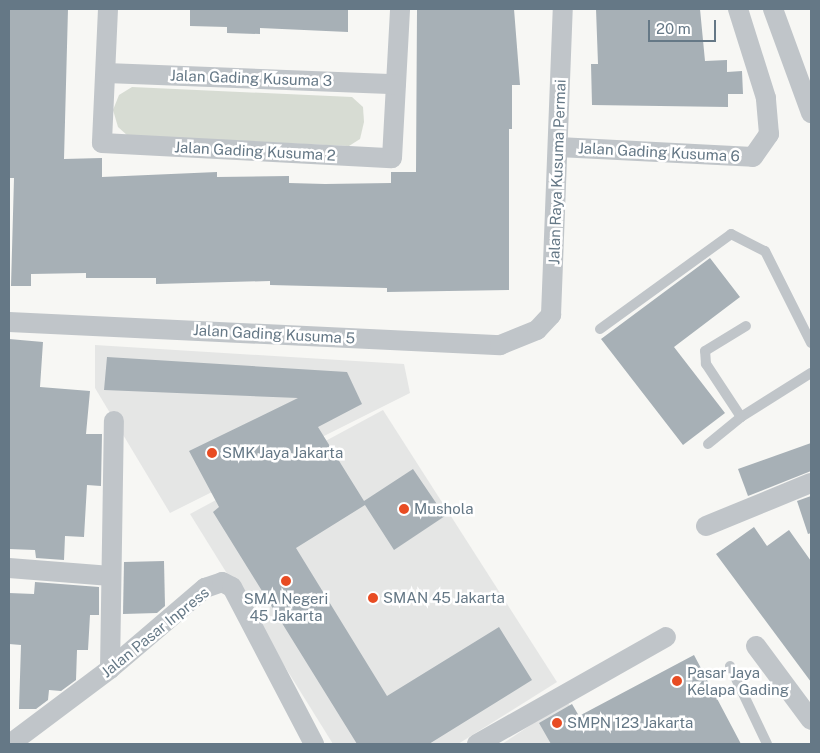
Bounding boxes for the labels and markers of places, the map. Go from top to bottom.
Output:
place label: SMK Jaya Jakarta [222,444,343,462]
marker: SMK Jaya Jakarta [206,447,218,459]
place label: Mushola [414,500,473,518]
marker: Mushola [398,503,410,515]
marker: SMA Negeri 45 Jakarta [280,575,292,587]
place label: SMA Negeri 45 Jakarta [244,589,328,624]
place label: SMAN 45 Jakarta [383,589,505,607]
marker: SMAN 45 Jakarta [367,592,379,604]
place label: Pasar Jaya Kelapa Gading [687,663,789,698]
marker: Pasar Jaya Kelapa Gading [671,675,683,687]
place label: SMPN 123 Jakarta [567,714,693,732]
marker: SMPN 123 Jakarta [551,717,563,729]

